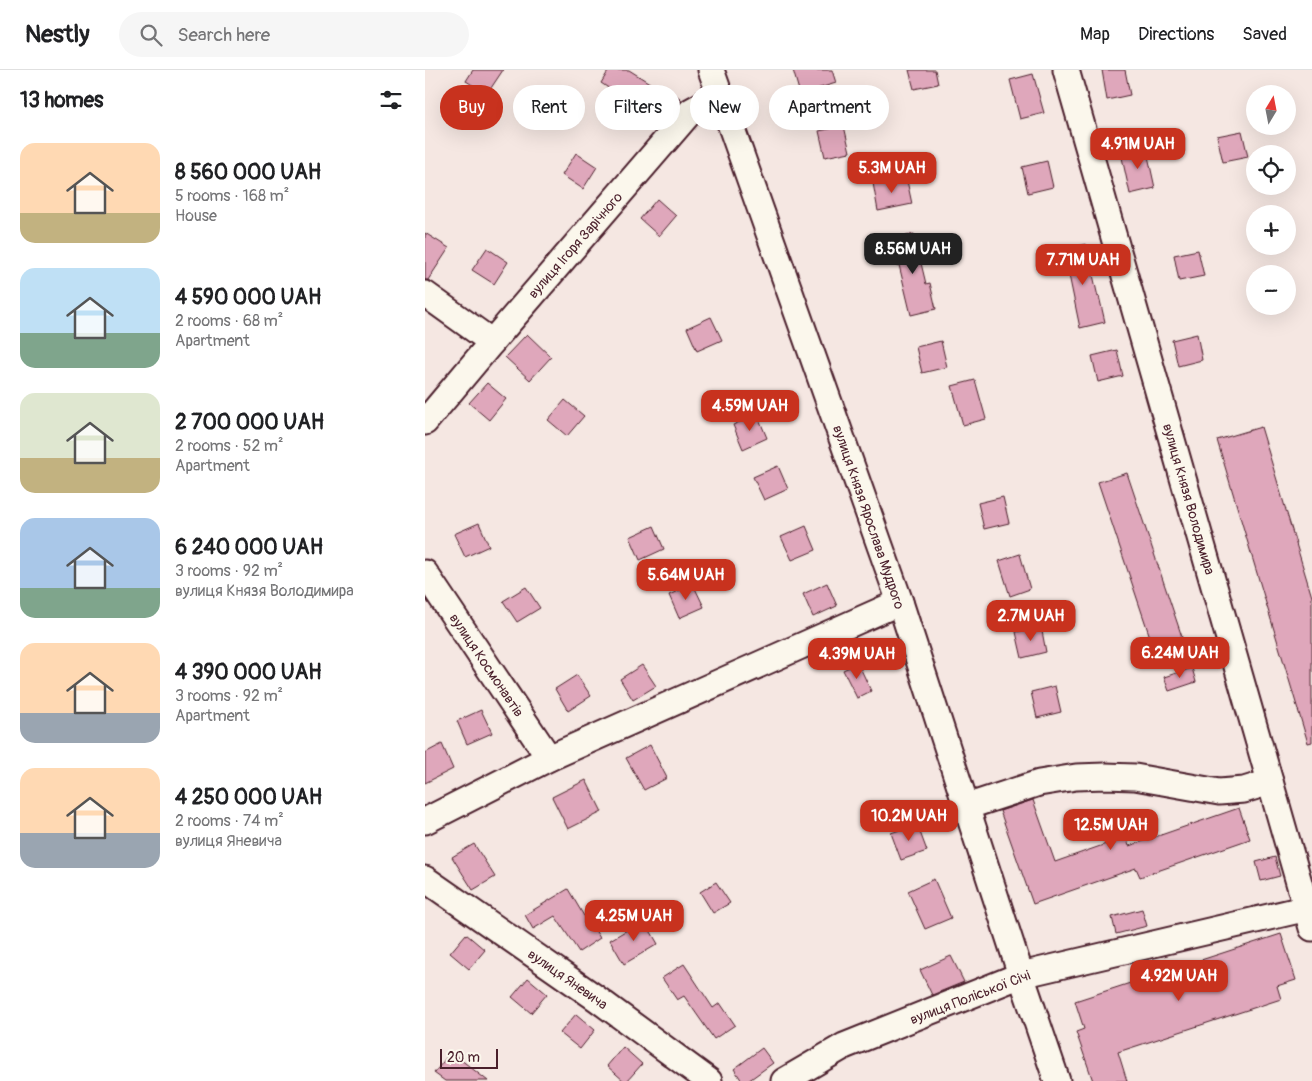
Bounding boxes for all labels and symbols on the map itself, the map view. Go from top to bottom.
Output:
north arrow [1246,85,1296,135]
pin: 4.91M UAH [1081,128,1195,170]
pin: 5.3M UAH [840,152,944,194]
street label: вулиця Ігоря Зарічного [525,188,626,302]
pin: 8.56M UAH [856,232,970,275]
pin: 7.71M UAH [1026,244,1140,286]
pin: 4.59M UAH [693,390,807,432]
street label: вулиця Князя Володимира [1159,422,1218,577]
street label: вулиця Князя Ярослава Мудрого [829,423,908,612]
pin: 5.64M UAH [629,558,743,601]
pin: 2.7M UAH [979,600,1083,642]
street label: вулиця Космонавтів [446,610,528,720]
pin: 6.24M UAH [1123,636,1237,679]
pin: 4.39M UAH [800,638,914,680]
pin: 10.2M UAH [852,800,966,842]
pin: 12.5M UAH [1054,808,1168,851]
pin: 4.25M UAH [577,900,691,942]
street label: вулиця Яневича [525,946,611,1013]
pin: 4.92M UAH [1122,960,1236,1002]
street label: вулиця Поліської Січі [908,967,1033,1028]
scale bar [440,1046,497,1069]

